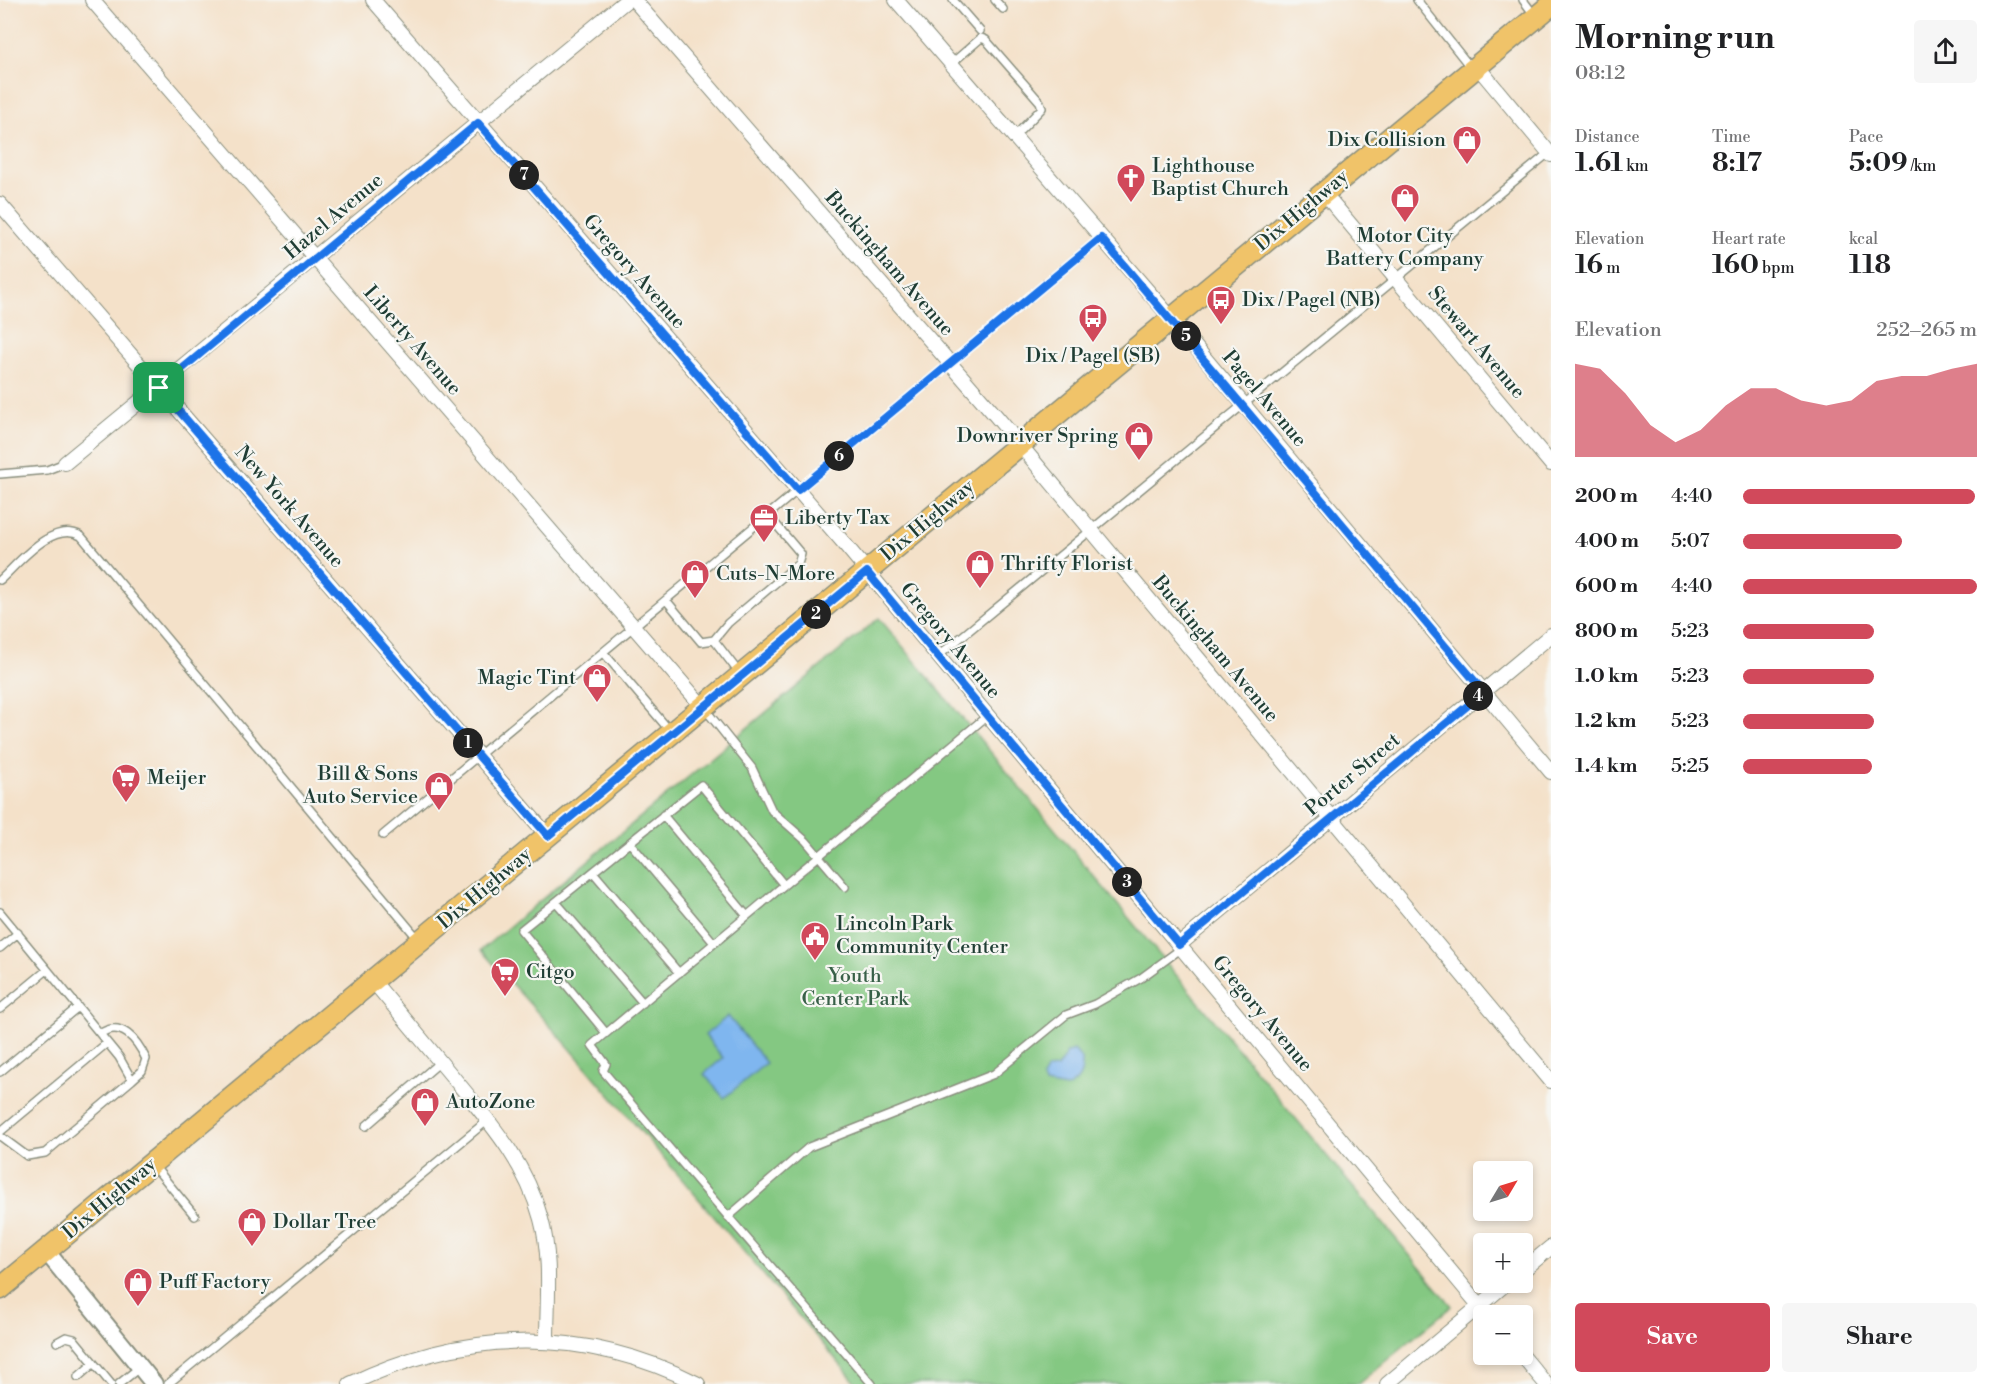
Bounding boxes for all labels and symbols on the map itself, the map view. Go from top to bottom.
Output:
shop icon: Dix Collision [1451,124,1483,166]
place label: Dix Collision [1328,128,1446,153]
place label: Lighthouse Baptist Church [1151,154,1289,202]
pin: 7 [509,160,539,190]
church icon: Lighthouse Baptist Church [1115,162,1147,204]
street label: Dix Highway [1250,164,1354,257]
street label: Hazel Avenue [279,168,389,266]
shop icon: Motor City Battery Company [1389,182,1421,224]
street label: Buckingham Avenue [818,185,959,342]
street label: Gregory Avenue [577,209,691,335]
place label: Motor City Battery Company [1325,224,1484,272]
street label: Liberty Avenue [357,281,467,401]
street label: Stewart Avenue [1422,282,1530,404]
bus stop icon: Dix / Pagel (NB) [1205,284,1237,326]
place label: Dix / Pagel (NB) [1242,288,1381,313]
bus stop icon: Dix / Pagel (SB) [1077,302,1109,344]
pin: 5 [1171,321,1201,351]
place label: Dix / Pagel (SB) [1025,344,1161,369]
street label: Pagel Avenue [1216,345,1312,453]
pin [133,362,184,413]
shop icon: Downriver Spring [1123,420,1155,462]
place label: Downriver Spring [957,424,1119,449]
street label: New York Avenue [229,441,349,573]
pin: 6 [824,441,854,471]
street label: Dix Highway [876,474,980,567]
office icon: Liberty Tax [748,502,780,544]
place label: Liberty Tax [785,506,890,531]
shop icon: Thrifty Florist [964,548,996,590]
place label: Thrifty Florist [1001,552,1133,577]
shop icon: Cuts-N-More [679,558,711,600]
place label: Cuts-N-More [716,562,835,587]
street label: Buckingham Avenue [1145,570,1284,728]
street label: Gregory Avenue [894,578,1006,704]
pin: 2 [801,599,831,629]
shop icon: Magic Tint [581,662,613,704]
place label: Magic Tint [477,666,576,691]
pin: 4 [1463,681,1493,711]
pin: 1 [453,728,483,758]
street label: Porter Street [1300,728,1406,822]
supermarket icon: Meijer [110,762,142,804]
place label: Bill & Sons Auto Service [302,762,418,810]
place label: Meijer [147,766,207,791]
shop icon: Bill & Sons Auto Service [423,770,455,812]
street label: Dix Highway [433,842,537,935]
pin: 3 [1112,867,1142,897]
place label: Lincoln Park Community Center [836,912,1008,960]
public building icon: Lincoln Park Community Center [799,920,831,962]
street label: Gregory Avenue [1206,951,1318,1077]
supermarket icon: Citgo [489,956,521,998]
place label: Citgo [526,960,575,985]
park label: Youth Center Park [801,964,910,1012]
shop icon: AutoZone [409,1086,441,1128]
place label: AutoZone [445,1090,535,1115]
street label: Dix Highway [58,1152,162,1245]
north arrow [1473,1161,1533,1221]
shop icon: Dollar Tree [236,1206,268,1248]
place label: Dollar Tree [273,1210,376,1235]
shop icon: Puff Factory [122,1266,154,1308]
place label: Puff Factory [159,1270,271,1295]

